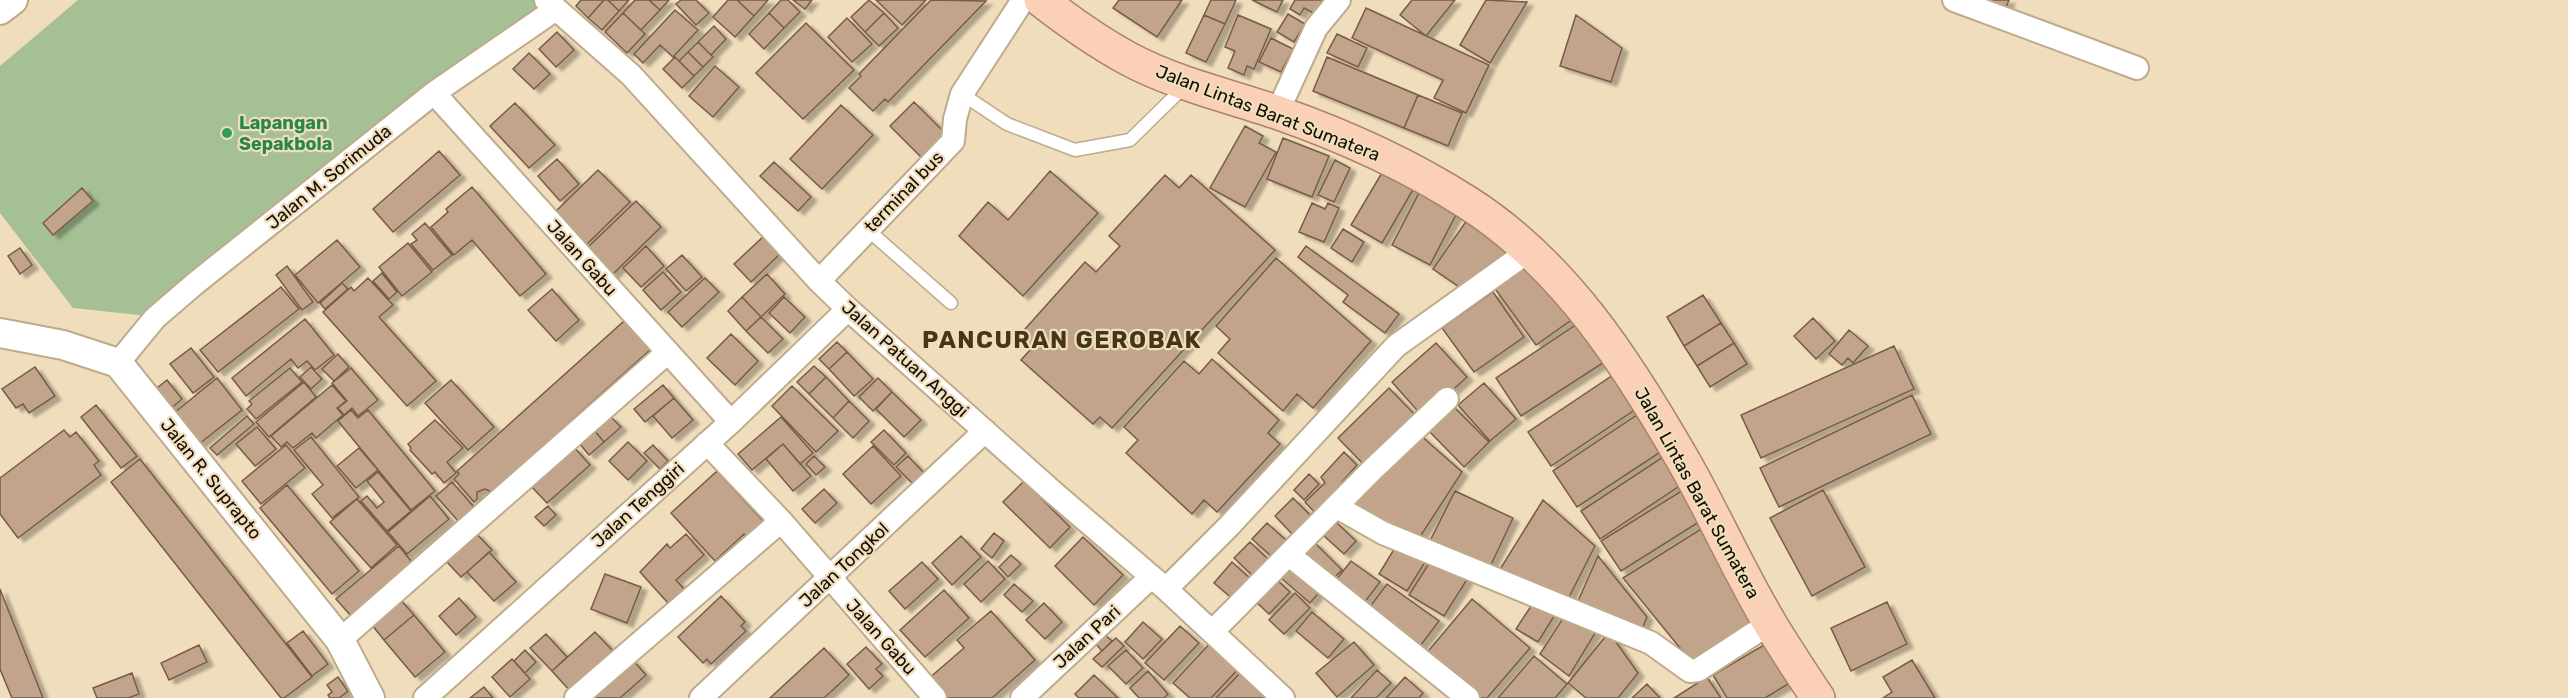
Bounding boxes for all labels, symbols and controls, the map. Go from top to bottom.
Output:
street label: Jalan Lintas Barat Sumatera [1153,60,1383,166]
place label: Lapangan Sepakbola [239,112,332,155]
street label: Jalan M. Sorimuda [262,120,396,234]
marker: Lapangan Sepakbola [220,126,234,140]
street label: terminal bus [860,147,948,237]
street label: Jalan Gabu [542,215,622,301]
street label: Jalan Patuan Anggi [837,296,973,422]
district label: PANCURAN GEROBAK [922,326,1202,354]
street label: Jalan Lintas Barat Sumatera [1630,383,1764,603]
street label: Jalan R. Suprapto [156,414,266,544]
street label: Jalan Tenggiri [587,458,689,552]
street label: Jalan Tongkol [795,518,893,612]
street label: Jalan Gabu [841,594,921,680]
street label: Jalan Pari [1049,601,1125,673]

